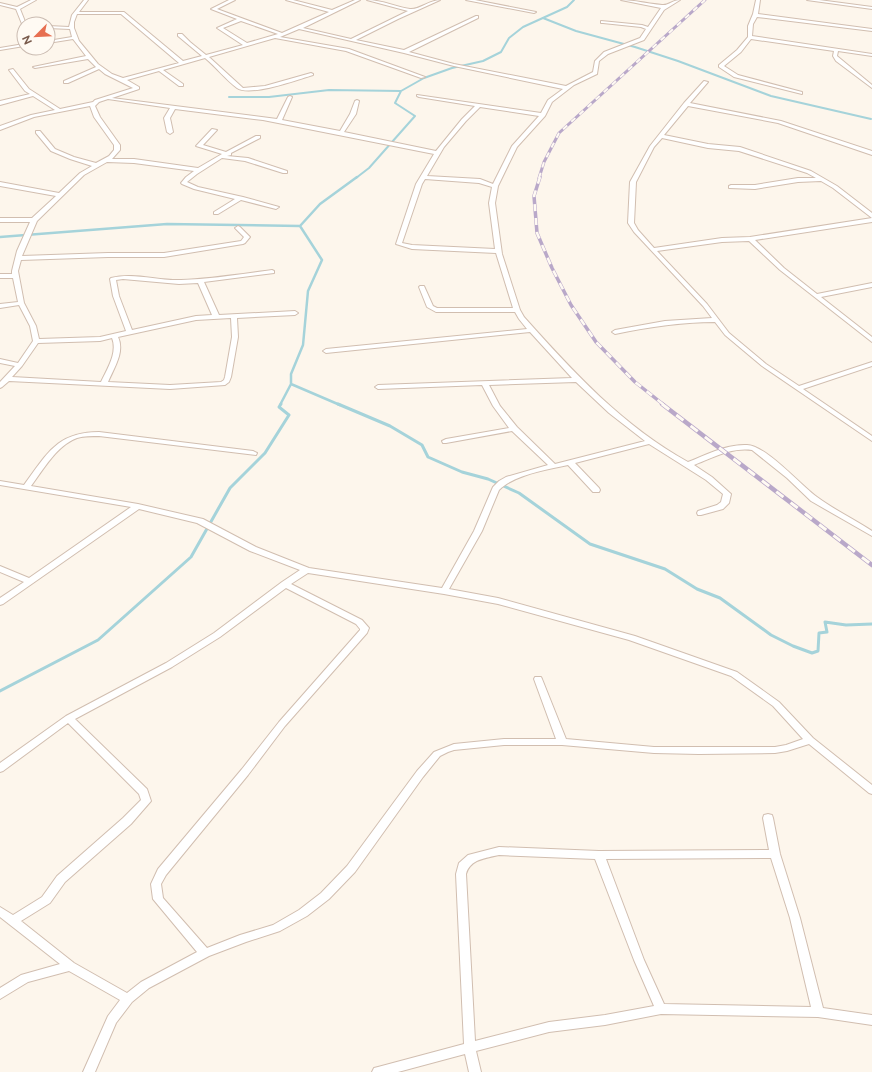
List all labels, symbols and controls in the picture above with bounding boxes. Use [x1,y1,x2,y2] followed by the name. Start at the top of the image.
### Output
[16,16,56,56] north arrow
[20,33,35,46] text: N

